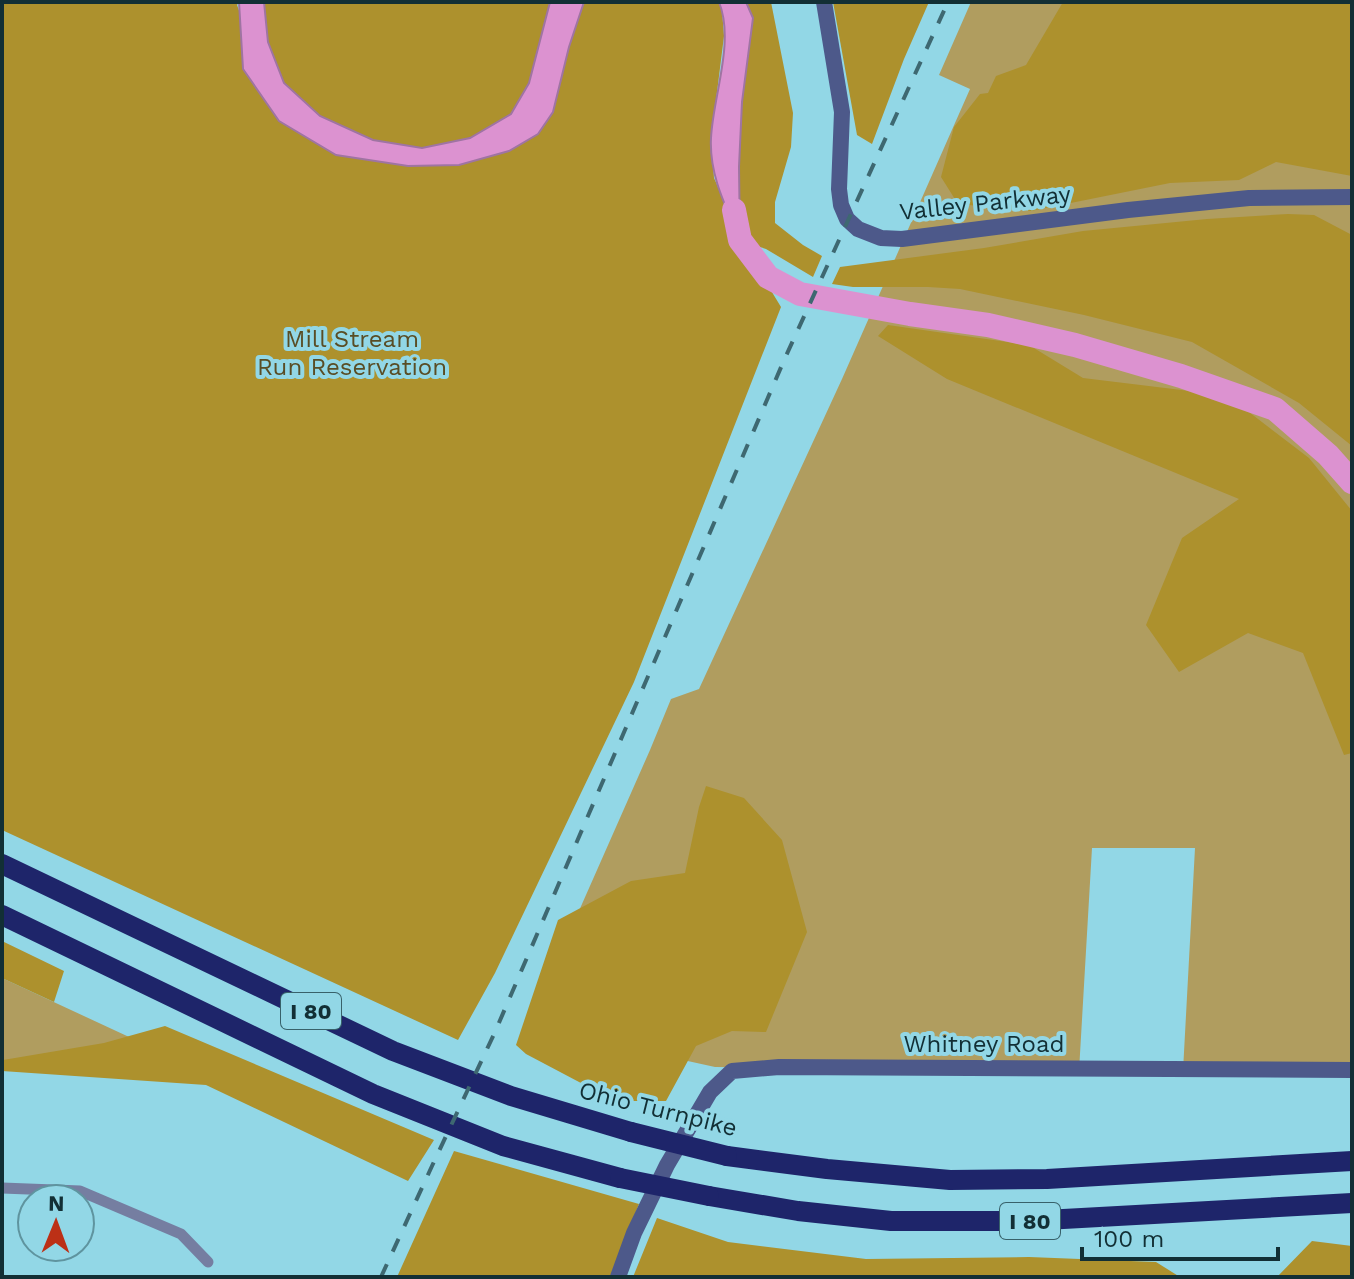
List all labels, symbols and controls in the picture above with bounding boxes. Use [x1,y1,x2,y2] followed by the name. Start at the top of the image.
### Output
[898,180,1073,226] street label: Valley Parkway
[257,325,447,381] park label: Mill Stream Run Reservation
[281,993,341,1029] road number: I 80
[903,1030,1065,1058] street label: Whitney Road
[576,1076,740,1142] street label: Ohio Turnpike
[16,1183,96,1263] north arrow
[48,1191,65,1216] text: N
[1000,1203,1060,1239] road number: I 80
[1082,1211,1278,1261] scale bar
[1094,1225,1164,1253] text: 100 m

